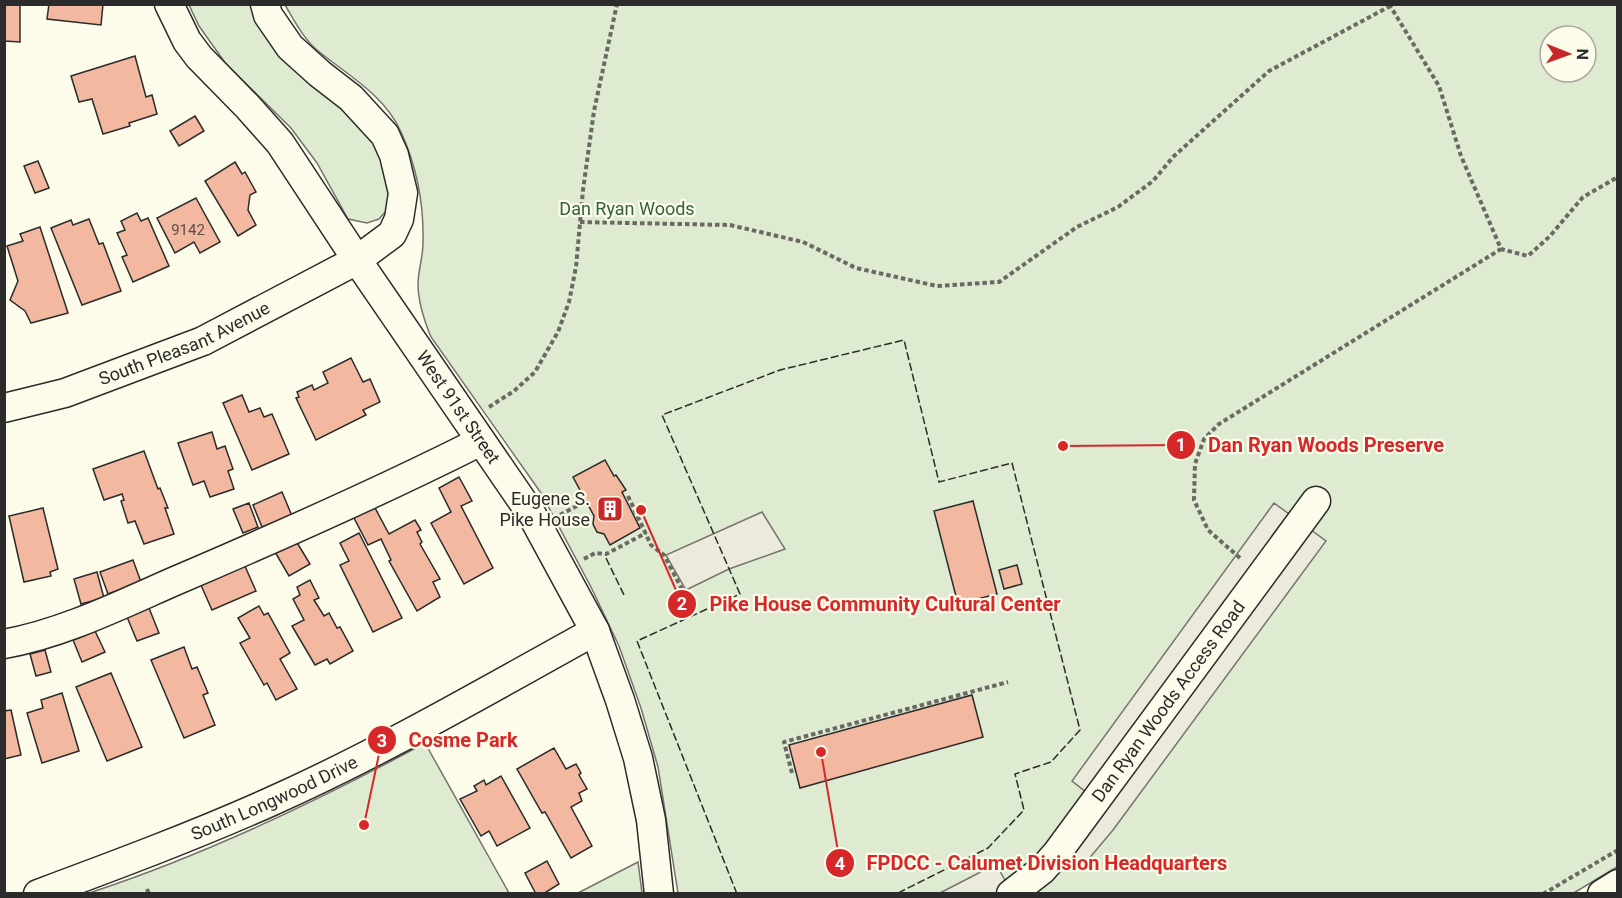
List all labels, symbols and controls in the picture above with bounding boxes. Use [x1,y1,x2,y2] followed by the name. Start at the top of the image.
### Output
[1538,24,1598,84] north arrow
[1573,48,1592,60] text: N
[559,198,695,219] park label: Dan Ryan Woods
[171,221,205,239] house number: 9142
[96,297,273,389] street label: South Pleasant Avenue
[412,347,505,468] street label: West 91st Street
[1166,426,1456,464] callout: Dan Ryan Woods Preserve
[1208,433,1444,457] text: Dan Ryan Woods Preserve
[1176,434,1186,455] text: 1
[499,488,590,530] place label: Eugene S. Pike House
[595,494,625,524] building icon: Eugene S. Pike House
[667,585,1072,623] callout: Pike House Community Cultural Center
[709,592,1061,616] text: Pike House Community Cultural Center
[677,593,687,614] text: 2
[1087,597,1249,806] street label: Dan Ryan Woods Access Road
[367,721,530,759] callout: Cosme Park
[408,728,518,752] text: Cosme Park
[377,730,387,751] text: 3
[188,751,361,844] street label: South Longwood Drive
[825,844,1240,882] callout: FPDCC - Calumet Division Headquarters
[867,851,1227,875] text: FPDCC - Calumet Division Headquarters
[835,853,845,874] text: 4

